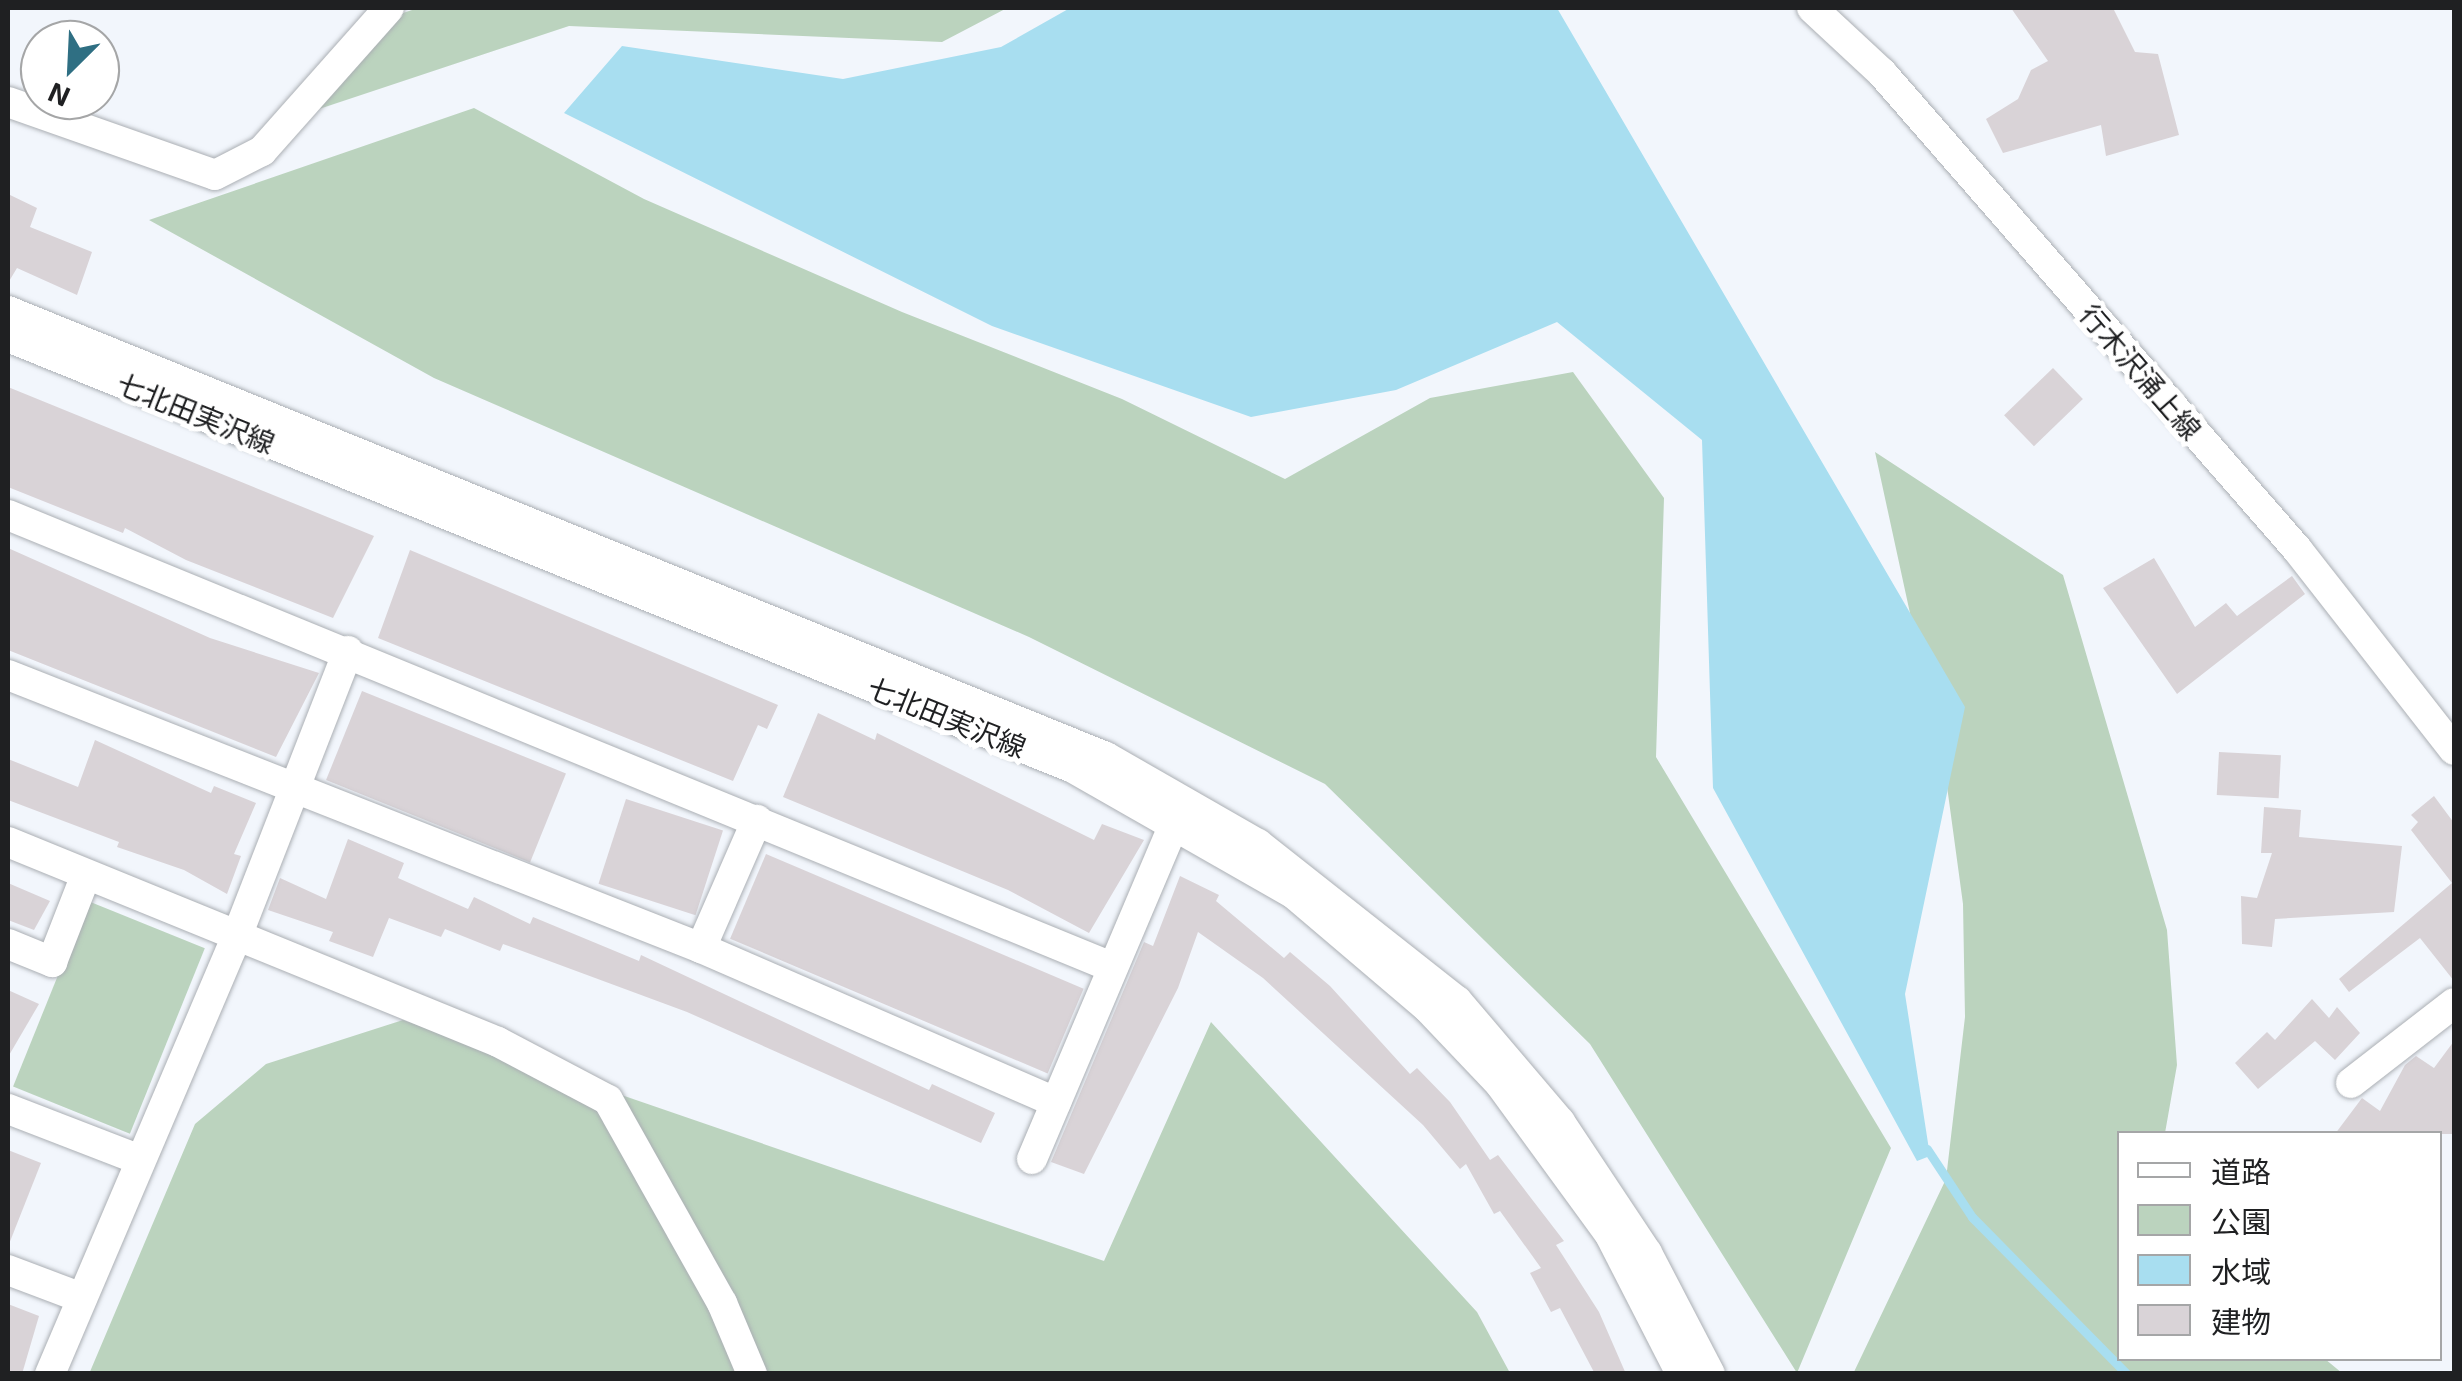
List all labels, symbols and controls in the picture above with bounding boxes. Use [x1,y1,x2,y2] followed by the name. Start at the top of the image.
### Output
[20,20,120,120] north arrow
[42,76,75,115] text: N
[2073,298,2209,446] street label: 行木沢涌上線
[112,366,280,460] street label: 七北田実沢線
[863,670,1031,764] street label: 七北田実沢線
[2117,1131,2442,1361] legend
[2211,1153,2271,1189] text: 道路
[2211,1203,2271,1239] text: 公園
[2211,1253,2271,1289] text: 水域
[2211,1303,2271,1339] text: 建物

